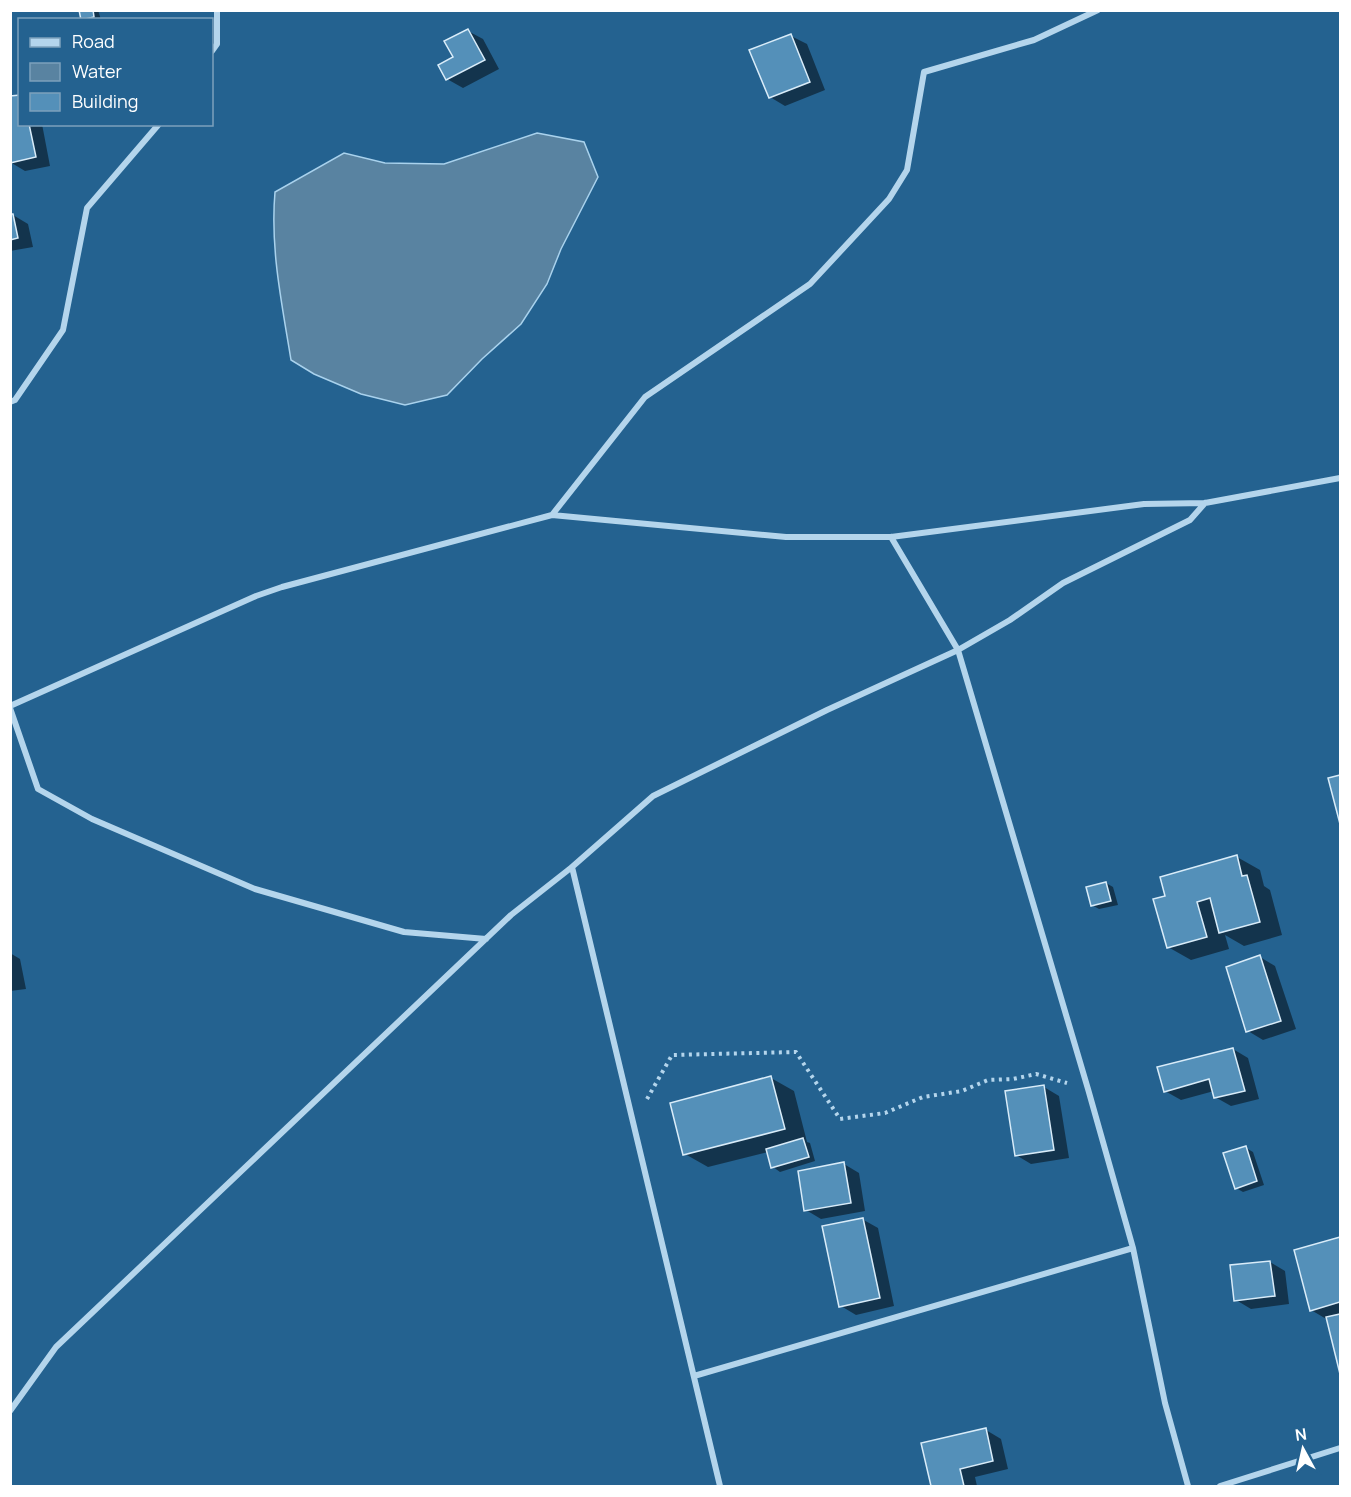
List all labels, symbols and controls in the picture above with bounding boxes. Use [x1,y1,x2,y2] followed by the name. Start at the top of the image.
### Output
[18,18,213,126] legend
[72,29,115,53] text: Road
[72,59,122,83] text: Water
[72,89,138,113] text: Building
[1273,1419,1333,1479] north arrow
[1294,1422,1308,1446] text: N

